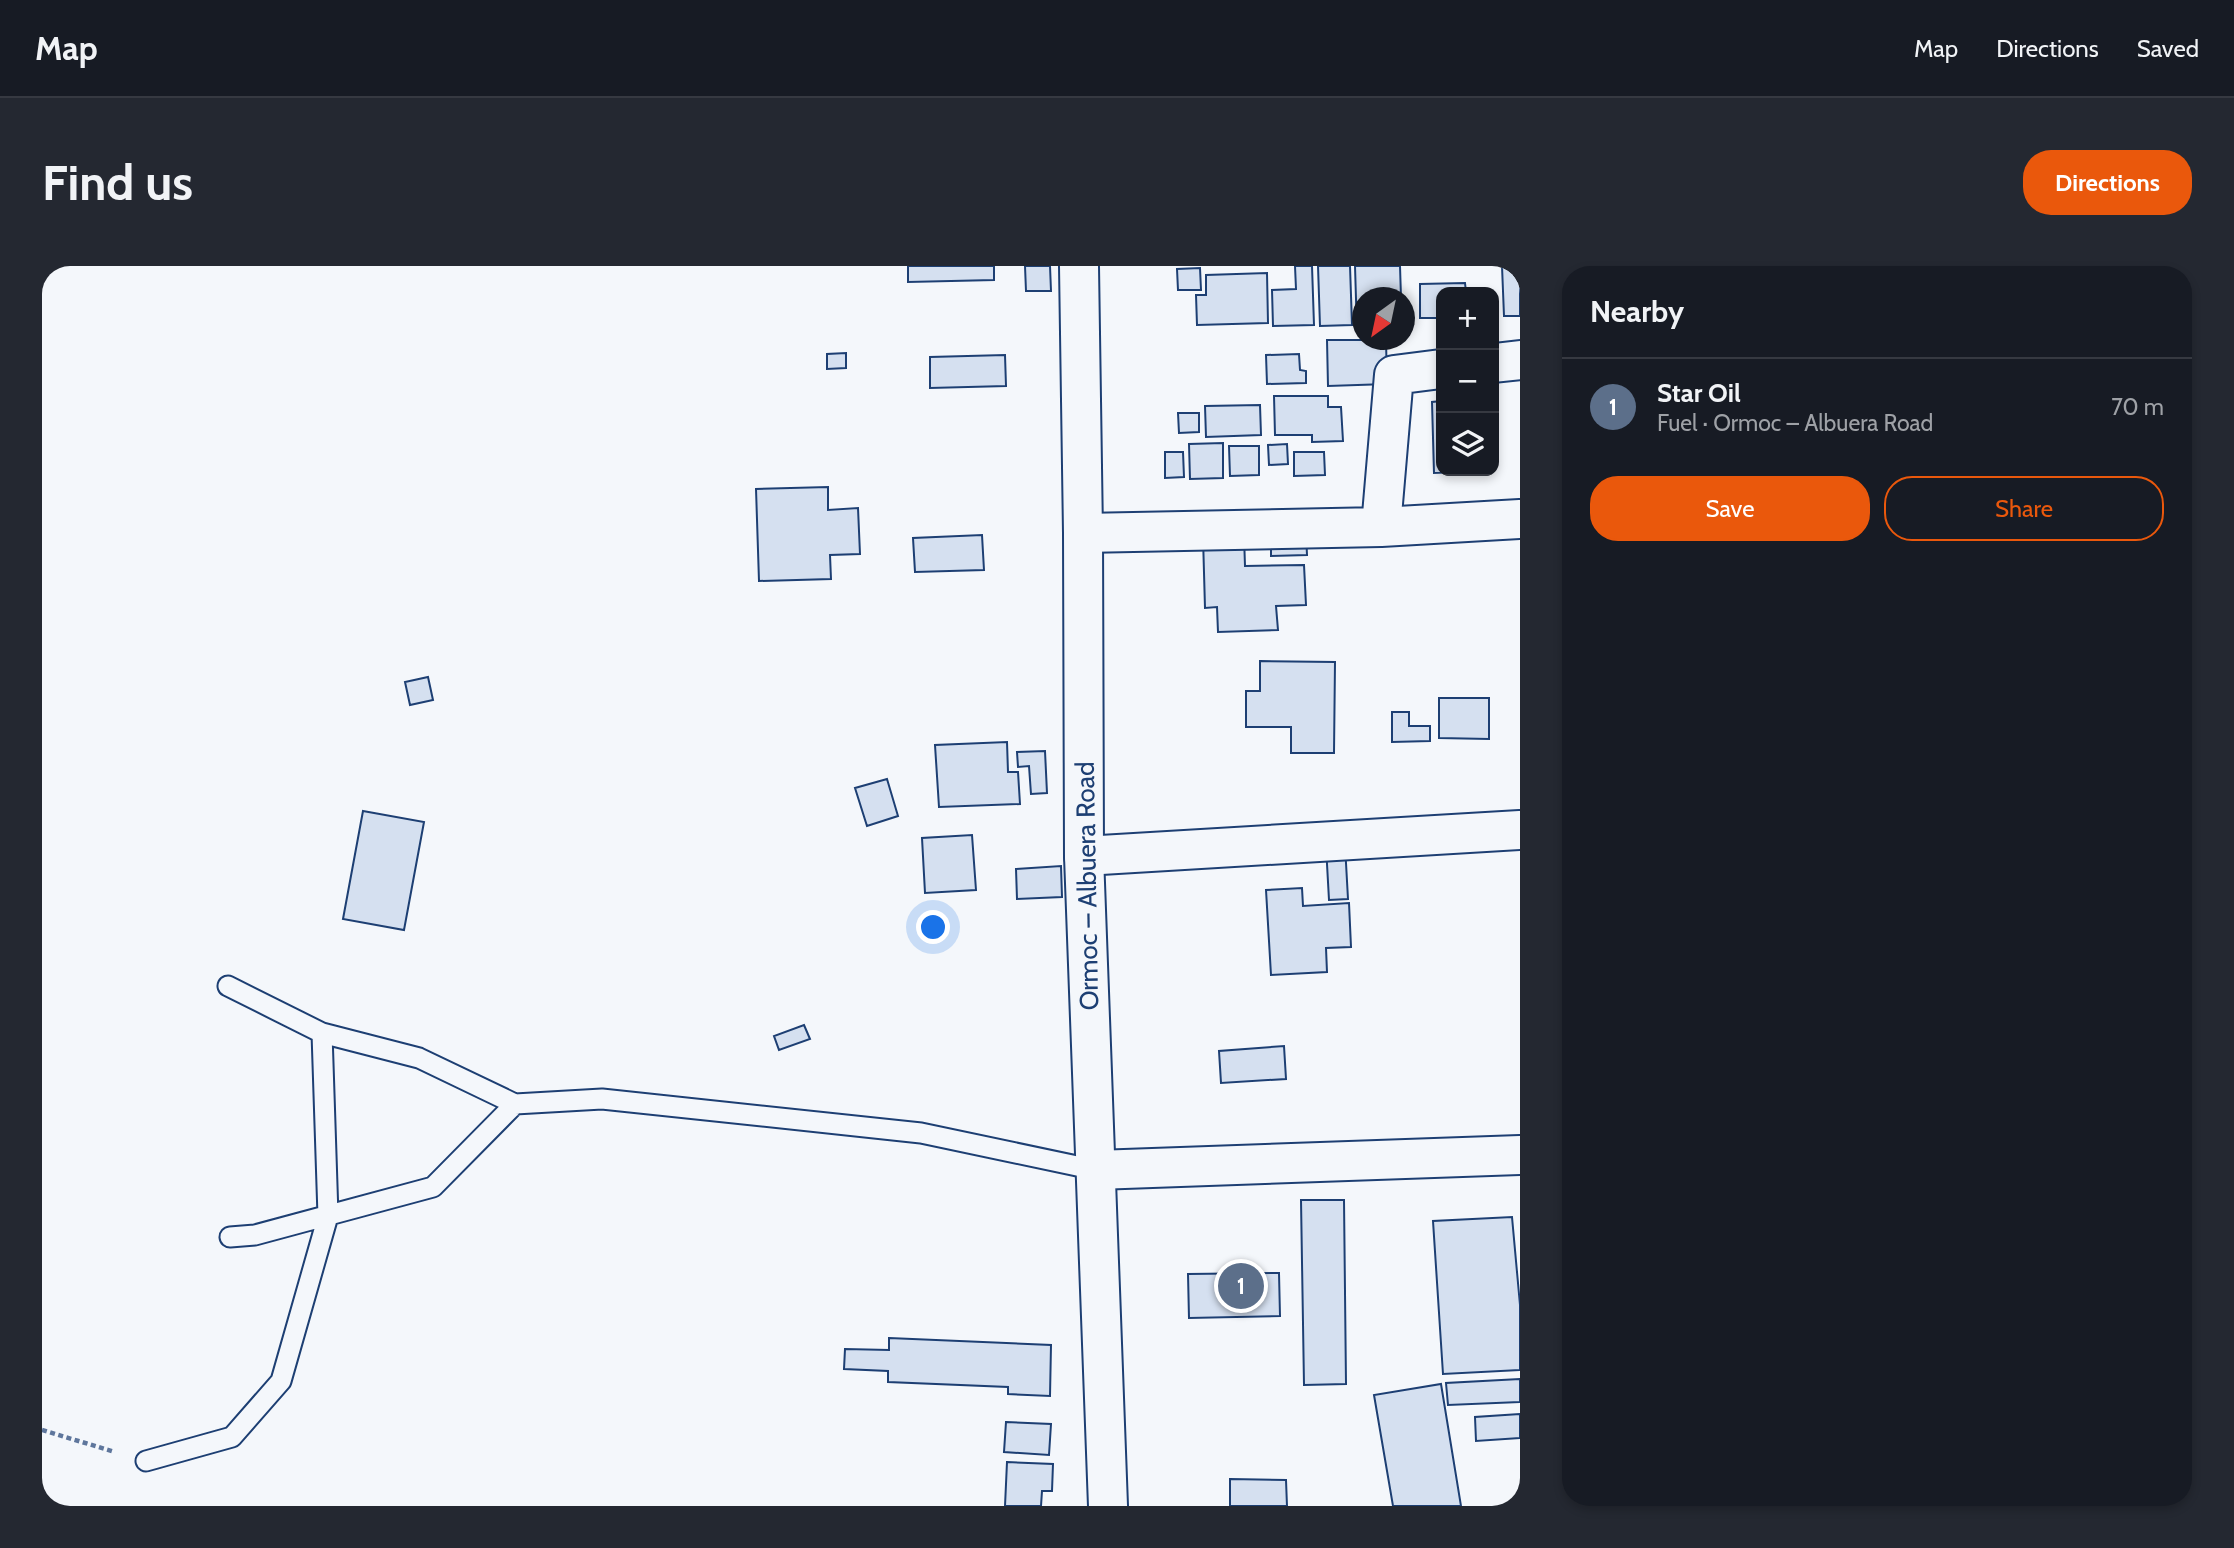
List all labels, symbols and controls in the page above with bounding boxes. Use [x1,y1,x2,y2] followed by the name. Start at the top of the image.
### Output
[35,28,98,68] text: Map
[1914,34,1958,63] text: Map
[1996,34,2099,63] text: Directions
[2137,34,2199,63] text: Saved
[2023,150,2192,215] button: Directions
[42,153,193,212] text: Find us
[1352,287,1415,350] north arrow
[1436,287,1499,476] map controls
[1436,287,1499,350] button: +
[1590,293,1684,330] text: Nearby
[1436,350,1499,413] button: −
[1657,377,1741,409] text: Star Oil
[1609,393,1617,421] text: 1
[2111,393,2164,421] text: 70 m
[1657,409,1933,437] text: Fuel · Ormoc – Albuera Road
[1436,413,1499,476] button: layers
[1590,476,1870,541] button: Save
[1884,476,2164,541] button: Share
[1069,761,1105,1011] street label: Ormoc – Albuera Road
[916,910,950,944] your location
[1218,1260,1264,1312] pin: 1

